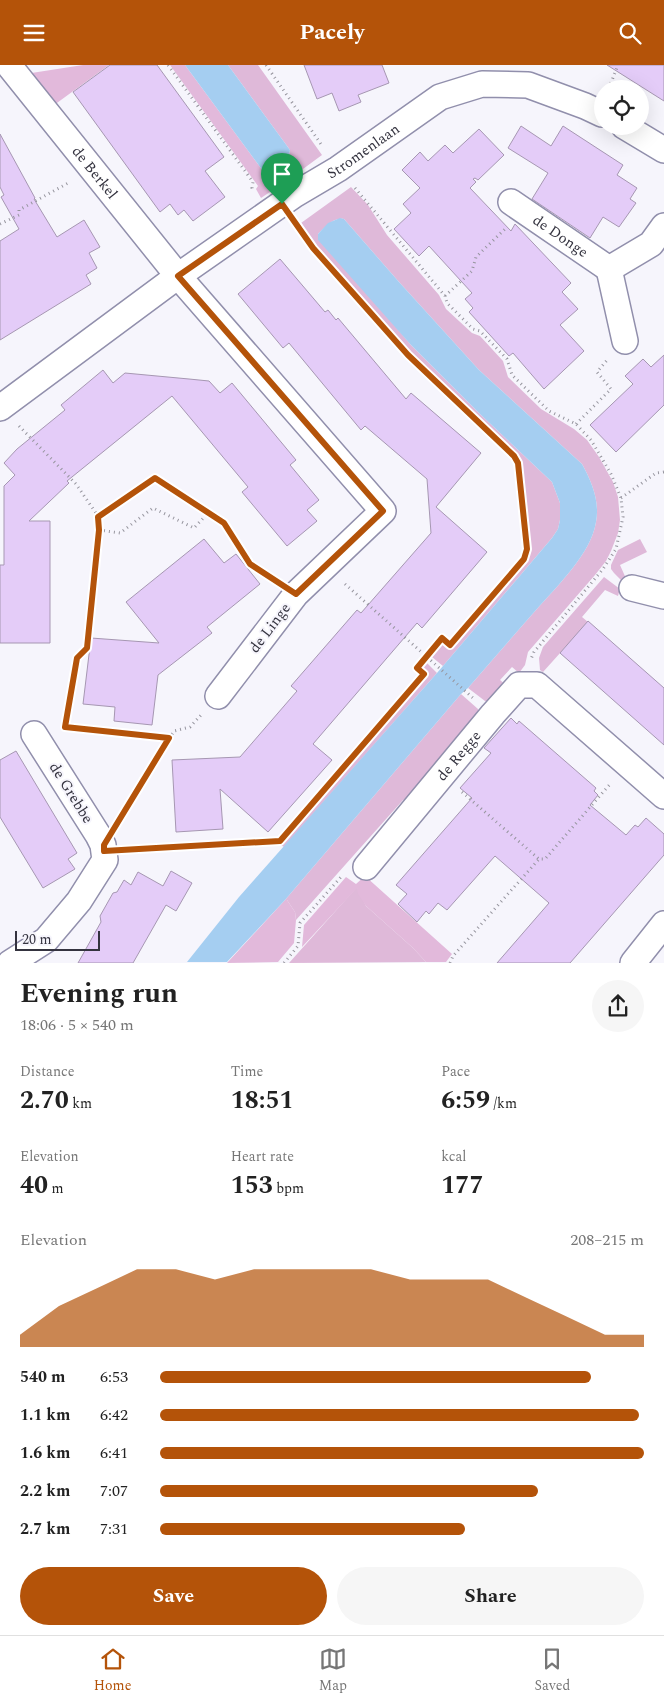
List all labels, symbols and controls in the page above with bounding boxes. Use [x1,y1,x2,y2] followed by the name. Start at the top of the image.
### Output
[299,16,365,49] text: Pacely
[20,19,48,47] icon: menu
[616,19,644,47] icon: search
[594,80,649,135] map controls
[594,80,649,135] button: locate
[322,117,405,185] street label: Stromenlaan
[66,141,123,204] street label: de Berkel
[261,153,303,204] pin
[268,160,296,188] icon: arrive
[528,209,593,263] street label: de Donge
[244,598,296,658] street label: de Linge
[431,725,487,786] street label: de Regge
[43,758,99,828] street label: de Grebbe
[15,927,100,951] scale bar
[22,929,52,950] text: 20 m
[20,972,178,1015] text: Evening run
[592,980,644,1032] button: share
[20,1013,134,1037] text: 18:06 · 5 × 540 m
[20,1061,75,1082] text: Distance
[231,1061,263,1082] text: Time
[441,1061,470,1082] text: Pace
[20,1082,69,1120] text: 2.70
[231,1082,293,1120] text: 18:51
[441,1082,490,1120] text: 6:59
[69,1093,92,1114] text: km
[490,1093,517,1114] text: /km
[20,1146,79,1167] text: Elevation
[231,1146,294,1167] text: Heart rate
[441,1146,466,1167] text: kcal
[20,1167,48,1205] text: 40
[231,1167,273,1205] text: 153
[441,1167,483,1205] text: 177
[48,1178,64,1199] text: m
[273,1178,304,1199] text: bpm
[20,1228,87,1252] text: Elevation
[570,1228,644,1252] text: 208–215 m
[20,1365,65,1389] text: 540 m
[100,1365,128,1389] text: 6:53
[20,1403,70,1427] text: 1.1 km
[100,1403,128,1427] text: 6:42
[20,1441,70,1465] text: 1.6 km
[100,1441,128,1465] text: 6:41
[20,1479,70,1503] text: 2.2 km
[100,1479,128,1503] text: 7:07
[20,1517,70,1541] text: 2.7 km
[100,1517,128,1541] text: 7:31
[20,1567,327,1625] button: Save
[337,1567,644,1625] button: Share
[94,1645,131,1696] tab: Home
[319,1645,347,1696] tab: Map
[534,1645,570,1696] tab: Saved

